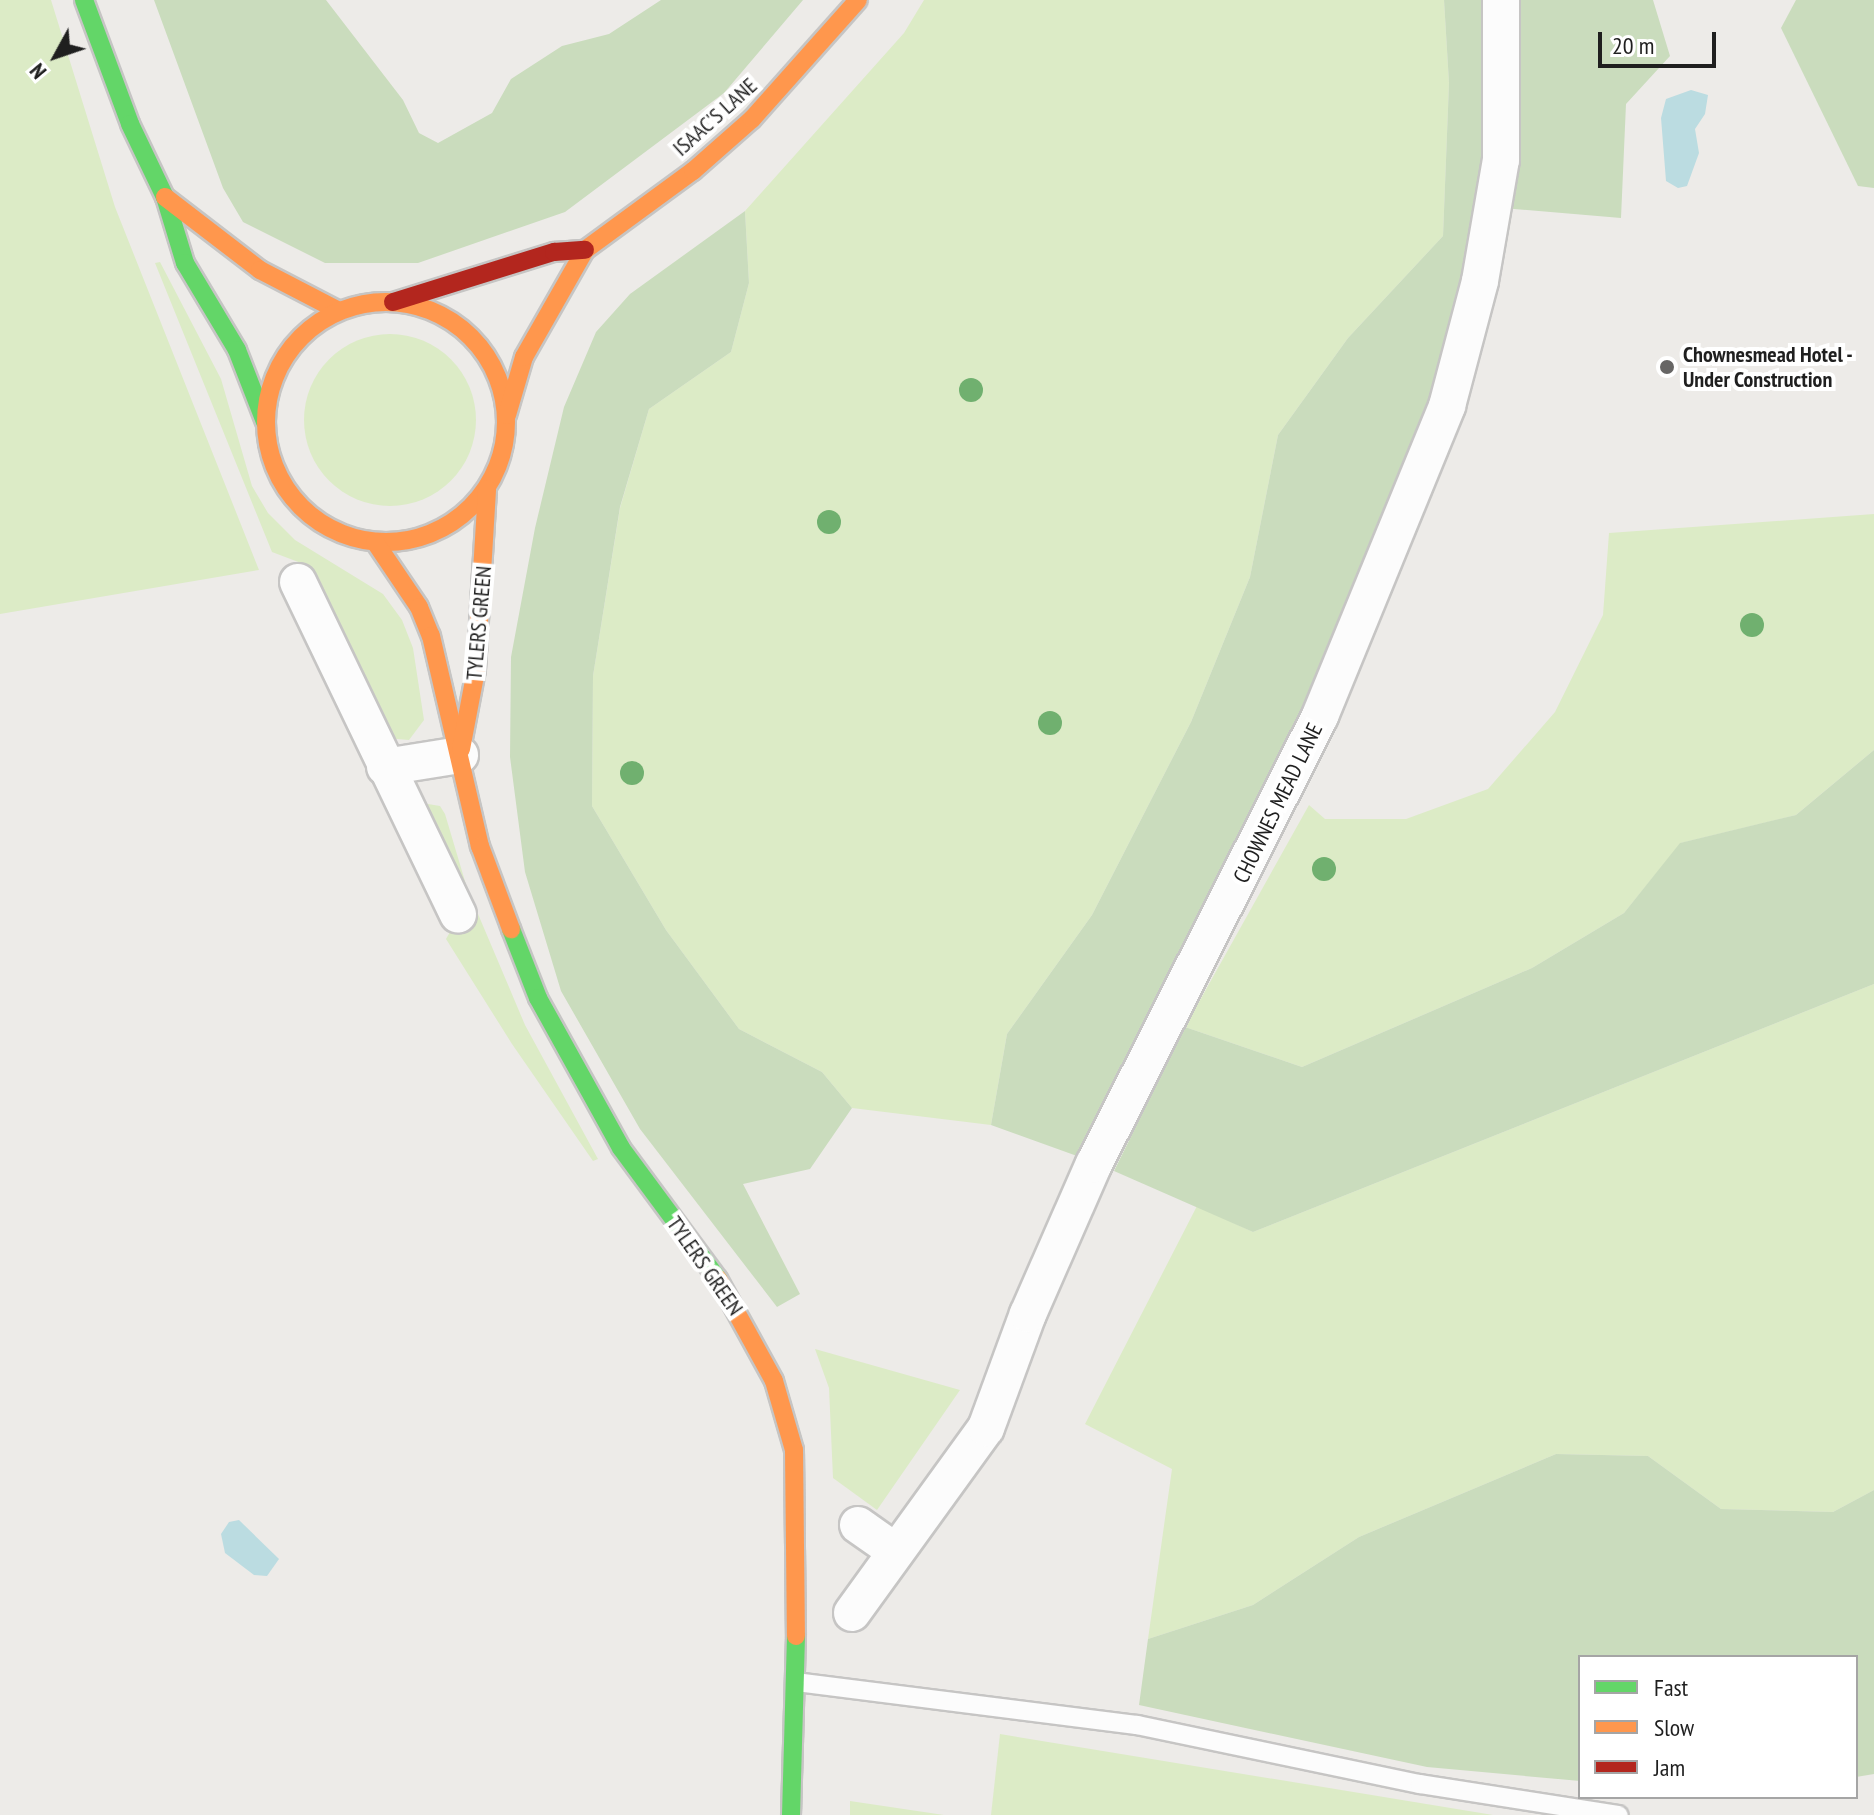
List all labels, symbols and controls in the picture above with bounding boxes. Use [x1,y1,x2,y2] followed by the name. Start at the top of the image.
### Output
[16,16,96,96] north arrow
[1602,16,1720,66] scale bar
[1612,30,1654,61] text: 20 m
[23,58,52,85] text: N
[668,72,762,162] street label: ISAAC'S LANE
[1683,341,1854,392] place label: Chownesmead Hotel - Under Construction
[1658,358,1676,376] marker: Chownesmead Hotel - Under Construction
[461,565,497,681] street label: TYLERS GREEN
[1228,719,1328,887] street label: CHOWNES MEAD LANE
[661,1211,749,1321] street label: TYLERS GREEN
[1578,1655,1858,1799] legend
[1654,1672,1688,1703] text: Fast
[1654,1712,1694,1743] text: Slow
[1654,1752,1685,1783] text: Jam

